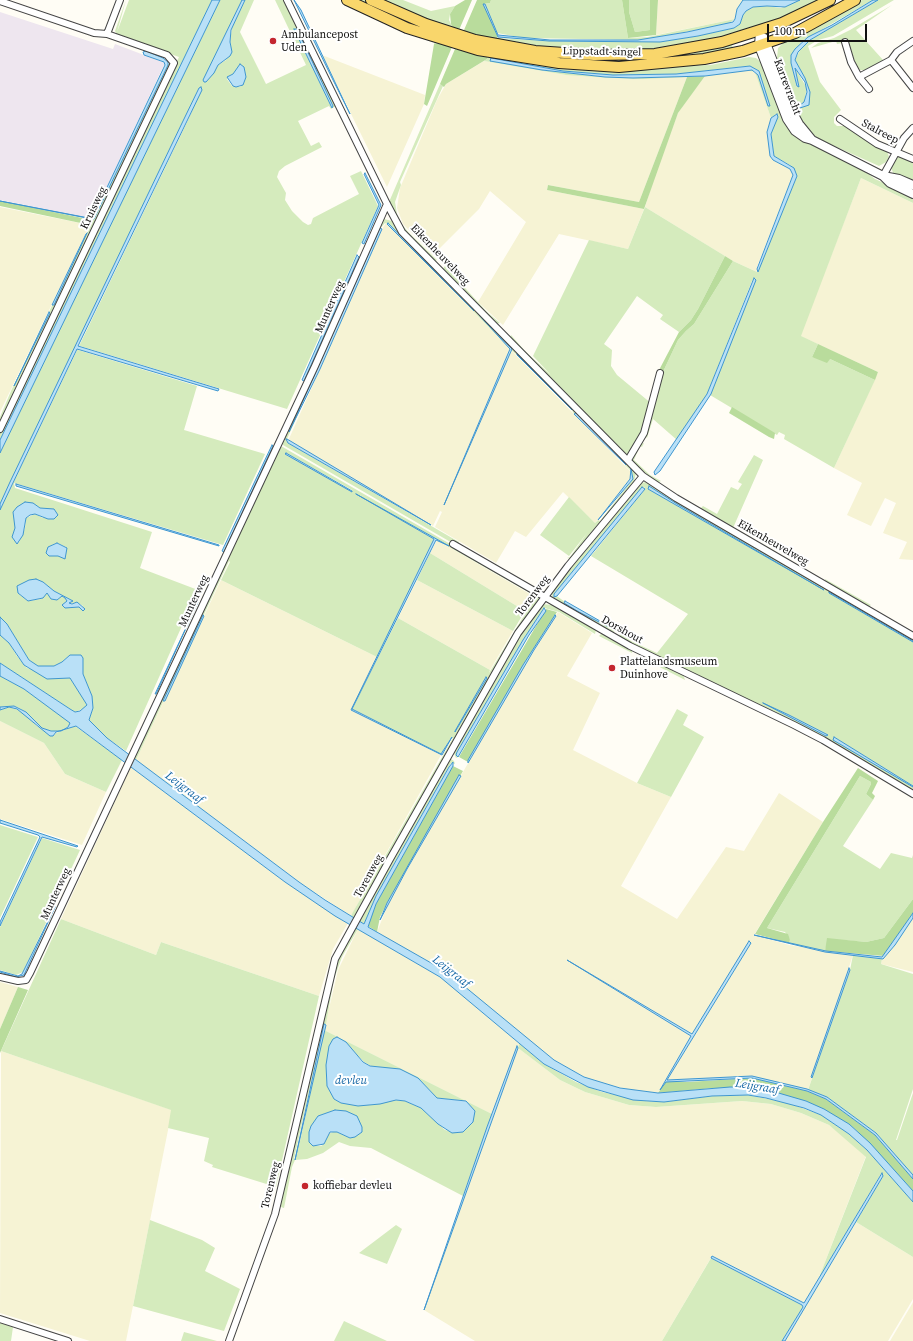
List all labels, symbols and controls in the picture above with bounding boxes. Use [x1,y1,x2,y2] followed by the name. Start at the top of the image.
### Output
[769,16,869,42] scale bar
[774,23,806,39] text: 100 m
[281,28,358,54] place label: Ambulancepost Uden
[268,36,278,46] marker: Ambulancepost Uden
[563,45,641,59] street label: Lippstadt-singel
[770,57,804,117] street label: Karrevracht
[859,117,901,147] street label: Stalreep
[78,184,110,232] street label: Kruisweg
[408,222,472,288] street label: Eikenheuvelweg
[313,279,347,335] street label: Munterweg
[735,517,811,569] street label: Eikenheuvelweg
[176,573,212,629] street label: Munterweg
[513,573,553,619] street label: Torenweg
[599,613,645,647] street label: Dorshout
[620,655,717,681] place label: Plattelandsmuseum Duinhove
[607,663,617,673] marker: Plattelandsmuseum Duinhove
[162,769,206,807] water label: Leijgraaf
[352,852,386,900] street label: Torenweg
[38,866,74,922] street label: Munterweg
[429,953,473,991] water label: Leijgraaf
[335,1074,367,1088] water label: devleu
[734,1076,780,1098] water label: Leijgraaf
[259,1160,283,1210] street label: Torenweg
[313,1179,392,1193] place label: koffiebar devleu
[300,1181,310,1191] marker: koffiebar devleu

